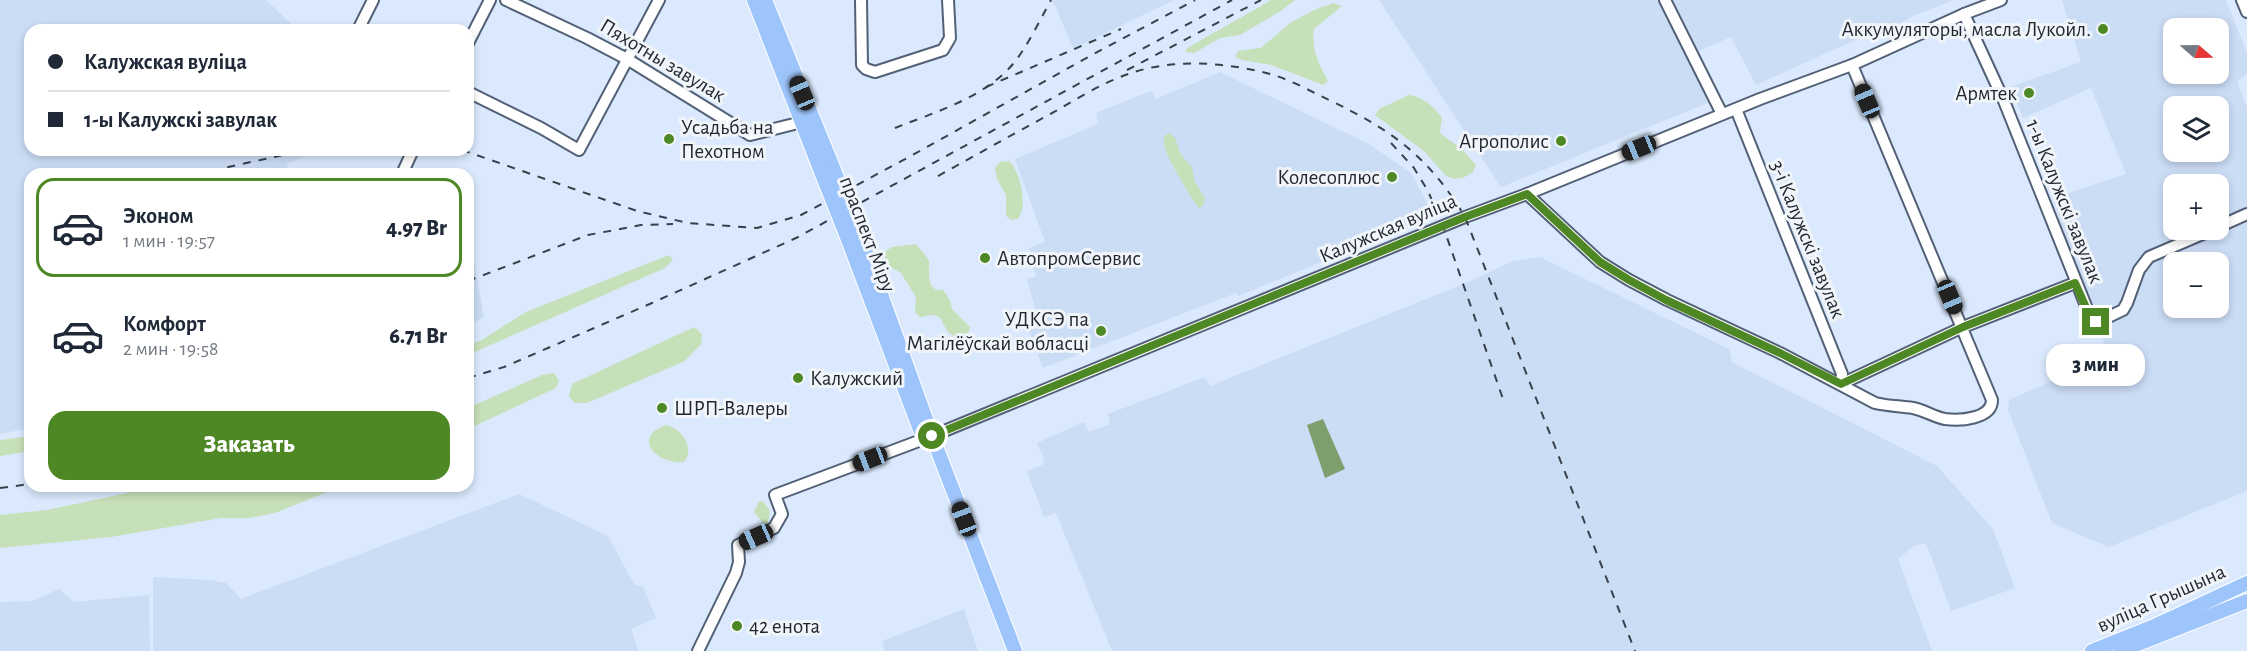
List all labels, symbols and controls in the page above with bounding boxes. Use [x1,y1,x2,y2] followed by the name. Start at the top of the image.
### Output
[596,15,729,106] street label: Пяхотны завулак
[2163,18,2229,84] north arrow
[2163,18,2229,318] map controls
[1841,19,2091,40] place label: Аккумуляторы, масла Лукойл.
[2096,22,2110,36] marker: Аккумуляторы, масла Лукойл.
[84,51,247,73] text: Калужская вуліца
[787,73,817,113] car
[1852,81,1882,121] car
[1955,83,2017,104] place label: Армтек
[2022,86,2036,100] marker: Армтек
[2163,96,2229,162] button: layers
[84,109,277,131] text: 1-ы Калужскі завулак
[2022,116,2107,286] street label: 1-ы Калужскі завулак
[681,117,774,162] place label: Усадьба на Пехотном
[1459,131,1549,152] place label: Агрополис
[662,132,676,146] marker: Усадьба на Пехотном
[1619,133,1659,163] car
[1554,134,1568,148] marker: Агрополис
[1766,157,1849,321] street label: 3-і Калужскі завулак
[1277,167,1380,188] place label: Колесоплюс
[1385,170,1399,184] marker: Колесоплюс
[836,173,899,295] street label: праспект Міру
[2163,174,2229,240] button: +
[1316,190,1460,267] street label: Калужская вуліца
[51,201,105,255] icon: car
[123,205,194,227] text: Эконом
[386,217,447,239] text: 4.97 Br
[123,231,215,251] text: 1 мин · 19:57
[997,248,1141,269] place label: АвтопромСервис
[978,251,992,265] marker: АвтопромСервис
[2163,252,2229,318] button: −
[1935,277,1965,317] car
[2082,308,2109,335] route end
[51,309,105,363] icon: car
[907,309,1089,354] place label: УДКСЭ па Магілёўскай вобласці
[123,313,206,335] text: Комфорт
[1094,324,1108,338] marker: УДКСЭ па Магілёўскай вобласці
[389,325,447,347] text: 6.71 Br
[123,339,219,359] text: 2 мин · 19:58
[2046,343,2146,385] callout: 3 мин
[2072,355,2119,375] text: 3 мин
[810,368,903,389] place label: Калужский
[791,371,805,385] marker: Калужский
[674,398,788,419] place label: ШРП-Валеры
[655,401,669,415] marker: ШРП-Валеры
[48,411,450,480] button: Заказать
[918,422,945,449] route start
[850,444,890,474] car
[949,499,979,539] car
[736,521,776,553] car
[2094,561,2229,636] street label: вуліца Грышына
[749,616,821,637] place label: 42 енота
[730,619,744,633] marker: 42 енота

